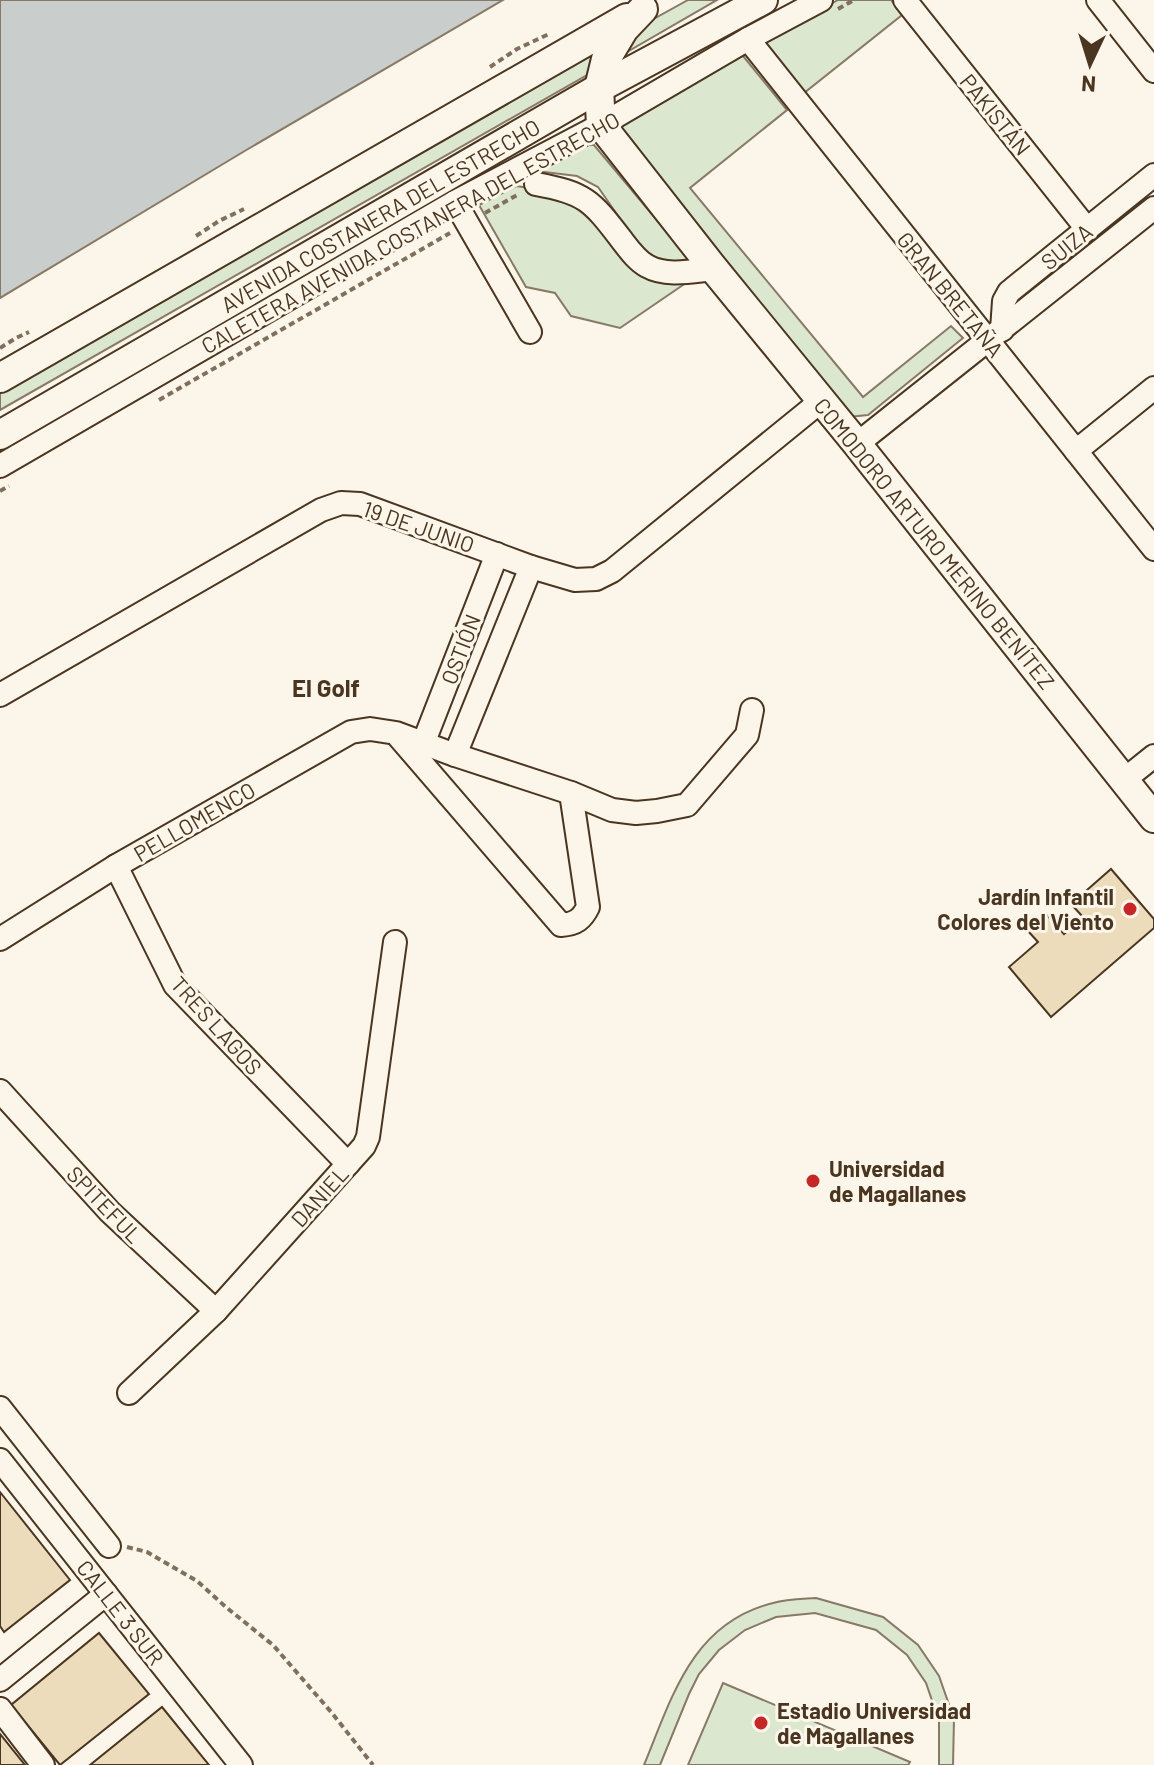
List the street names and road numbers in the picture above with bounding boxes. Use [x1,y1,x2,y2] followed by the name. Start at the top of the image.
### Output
[955,68,1037,160] street label: PAKISTÁN
[196,106,624,358] street label: CALETERA AVENIDA COSTANERA DEL ESTRECHO
[216,113,544,317] street label: AVENIDA COSTANERA DEL ESTRECHO
[1035,218,1097,274] street label: SUIZA
[892,226,1010,362] street label: GRAN BRETAÑA
[809,392,1061,694] street label: COMODORO ARTURO MERINO BENÍTEZ
[360,495,478,557] street label: 19 DE JUNIO
[435,610,485,688] street label: OSTIÓN
[129,776,259,866] street label: PELLOMENCO
[166,971,268,1079] street label: TRES LAGOS
[62,1160,148,1248] street label: SPITEFUL
[285,1160,353,1232] street label: DANIEL
[72,1554,170,1670] street label: CALLE 3 SUR

